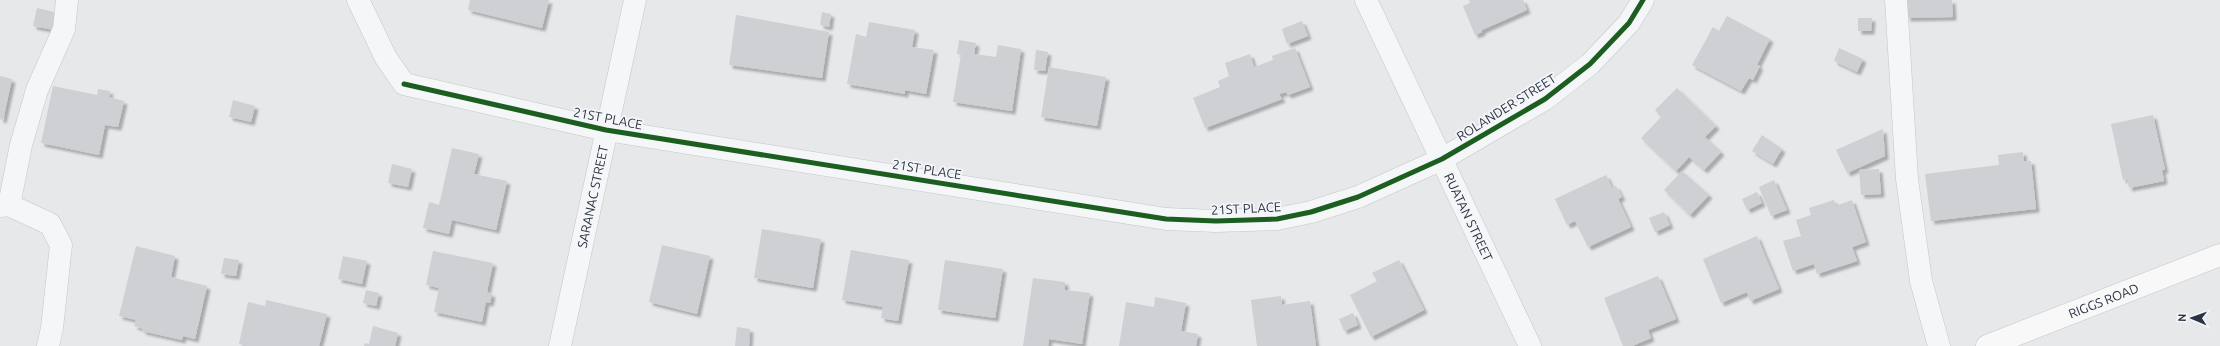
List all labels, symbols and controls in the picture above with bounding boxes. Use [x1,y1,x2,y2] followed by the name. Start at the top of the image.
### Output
[1454,71,1558,143] street label: ROLANDER STREET
[572,104,644,132] street label: 21ST PLACE
[574,144,610,249] street label: SARANAC STREET
[891,157,963,181] street label: 21ST PLACE
[1442,171,1496,263] street label: RUATAN STREET
[1211,199,1281,217] street label: 21ST PLACE
[2066,281,2141,321] street label: RIGGS ROAD
[2172,298,2212,338] north arrow
[2176,313,2188,322] text: N

